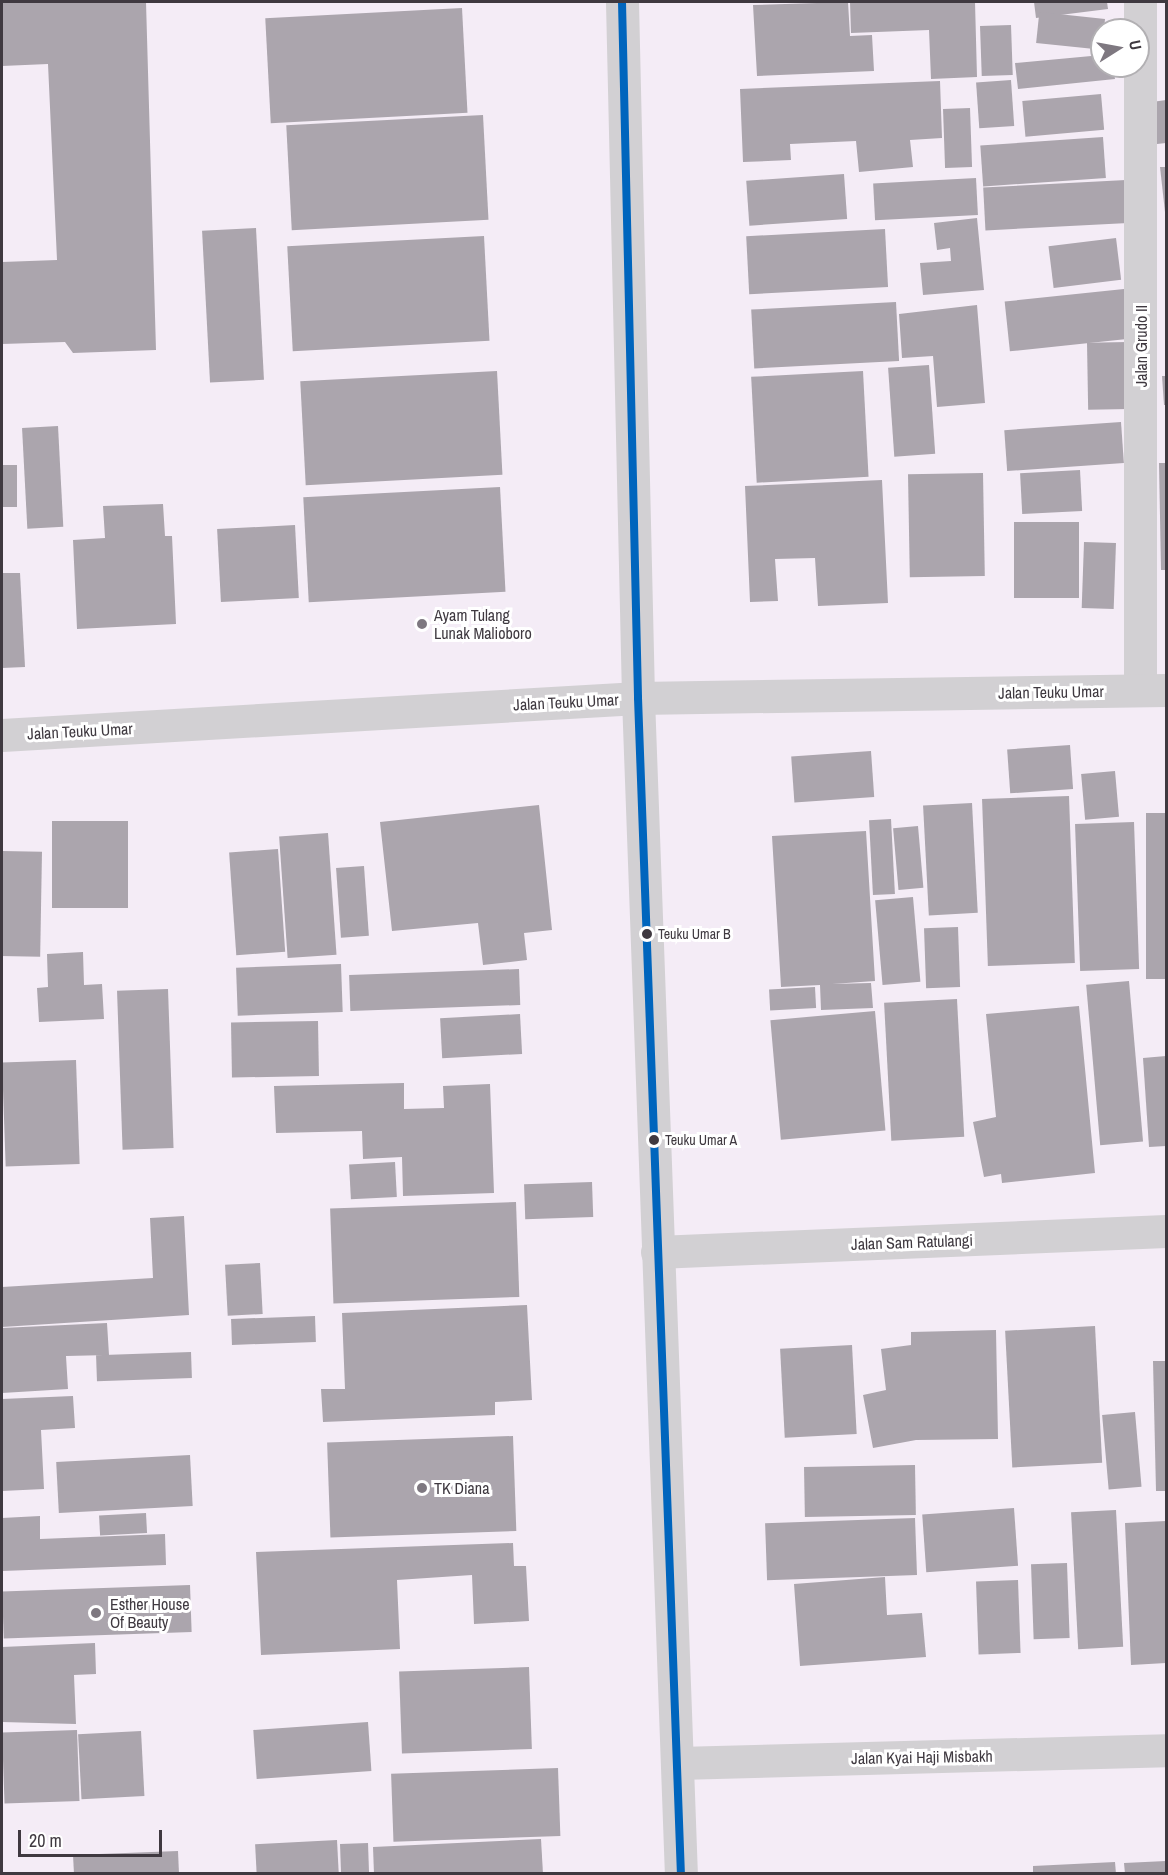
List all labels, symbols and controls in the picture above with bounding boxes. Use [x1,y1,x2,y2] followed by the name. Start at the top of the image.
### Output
[1090,18,1150,78] north arrow
[1124,38,1147,52] text: U
[1131,305,1151,387] street label: Jalan Grudo II
[434,605,532,643] place label: Ayam Tulang Lunak Malioboro
[415,617,429,631] marker: Ayam Tulang Lunak Malioboro
[998,681,1104,703] street label: Jalan Teuku Umar
[513,690,619,714] street label: Jalan Teuku Umar
[27,719,133,743] street label: Jalan Teuku Umar
[658,926,731,942] place label: Teuku Umar B
[641,928,653,940] marker: Teuku Umar B
[665,1132,738,1148] place label: Teuku Umar A
[648,1134,660,1146] marker: Teuku Umar A
[851,1230,973,1254] street label: Jalan Sam Ratulangi
[434,1478,489,1498] place label: TK Diana
[415,1481,429,1495] marker: TK Diana
[110,1594,189,1632] place label: Esther House Of Beauty
[87,1604,105,1622] marker: Esther House Of Beauty
[851,1746,993,1768] street label: Jalan Kyai Haji Misbakh
[21,1818,165,1856] scale bar
[29,1828,62,1853] text: 20 m

